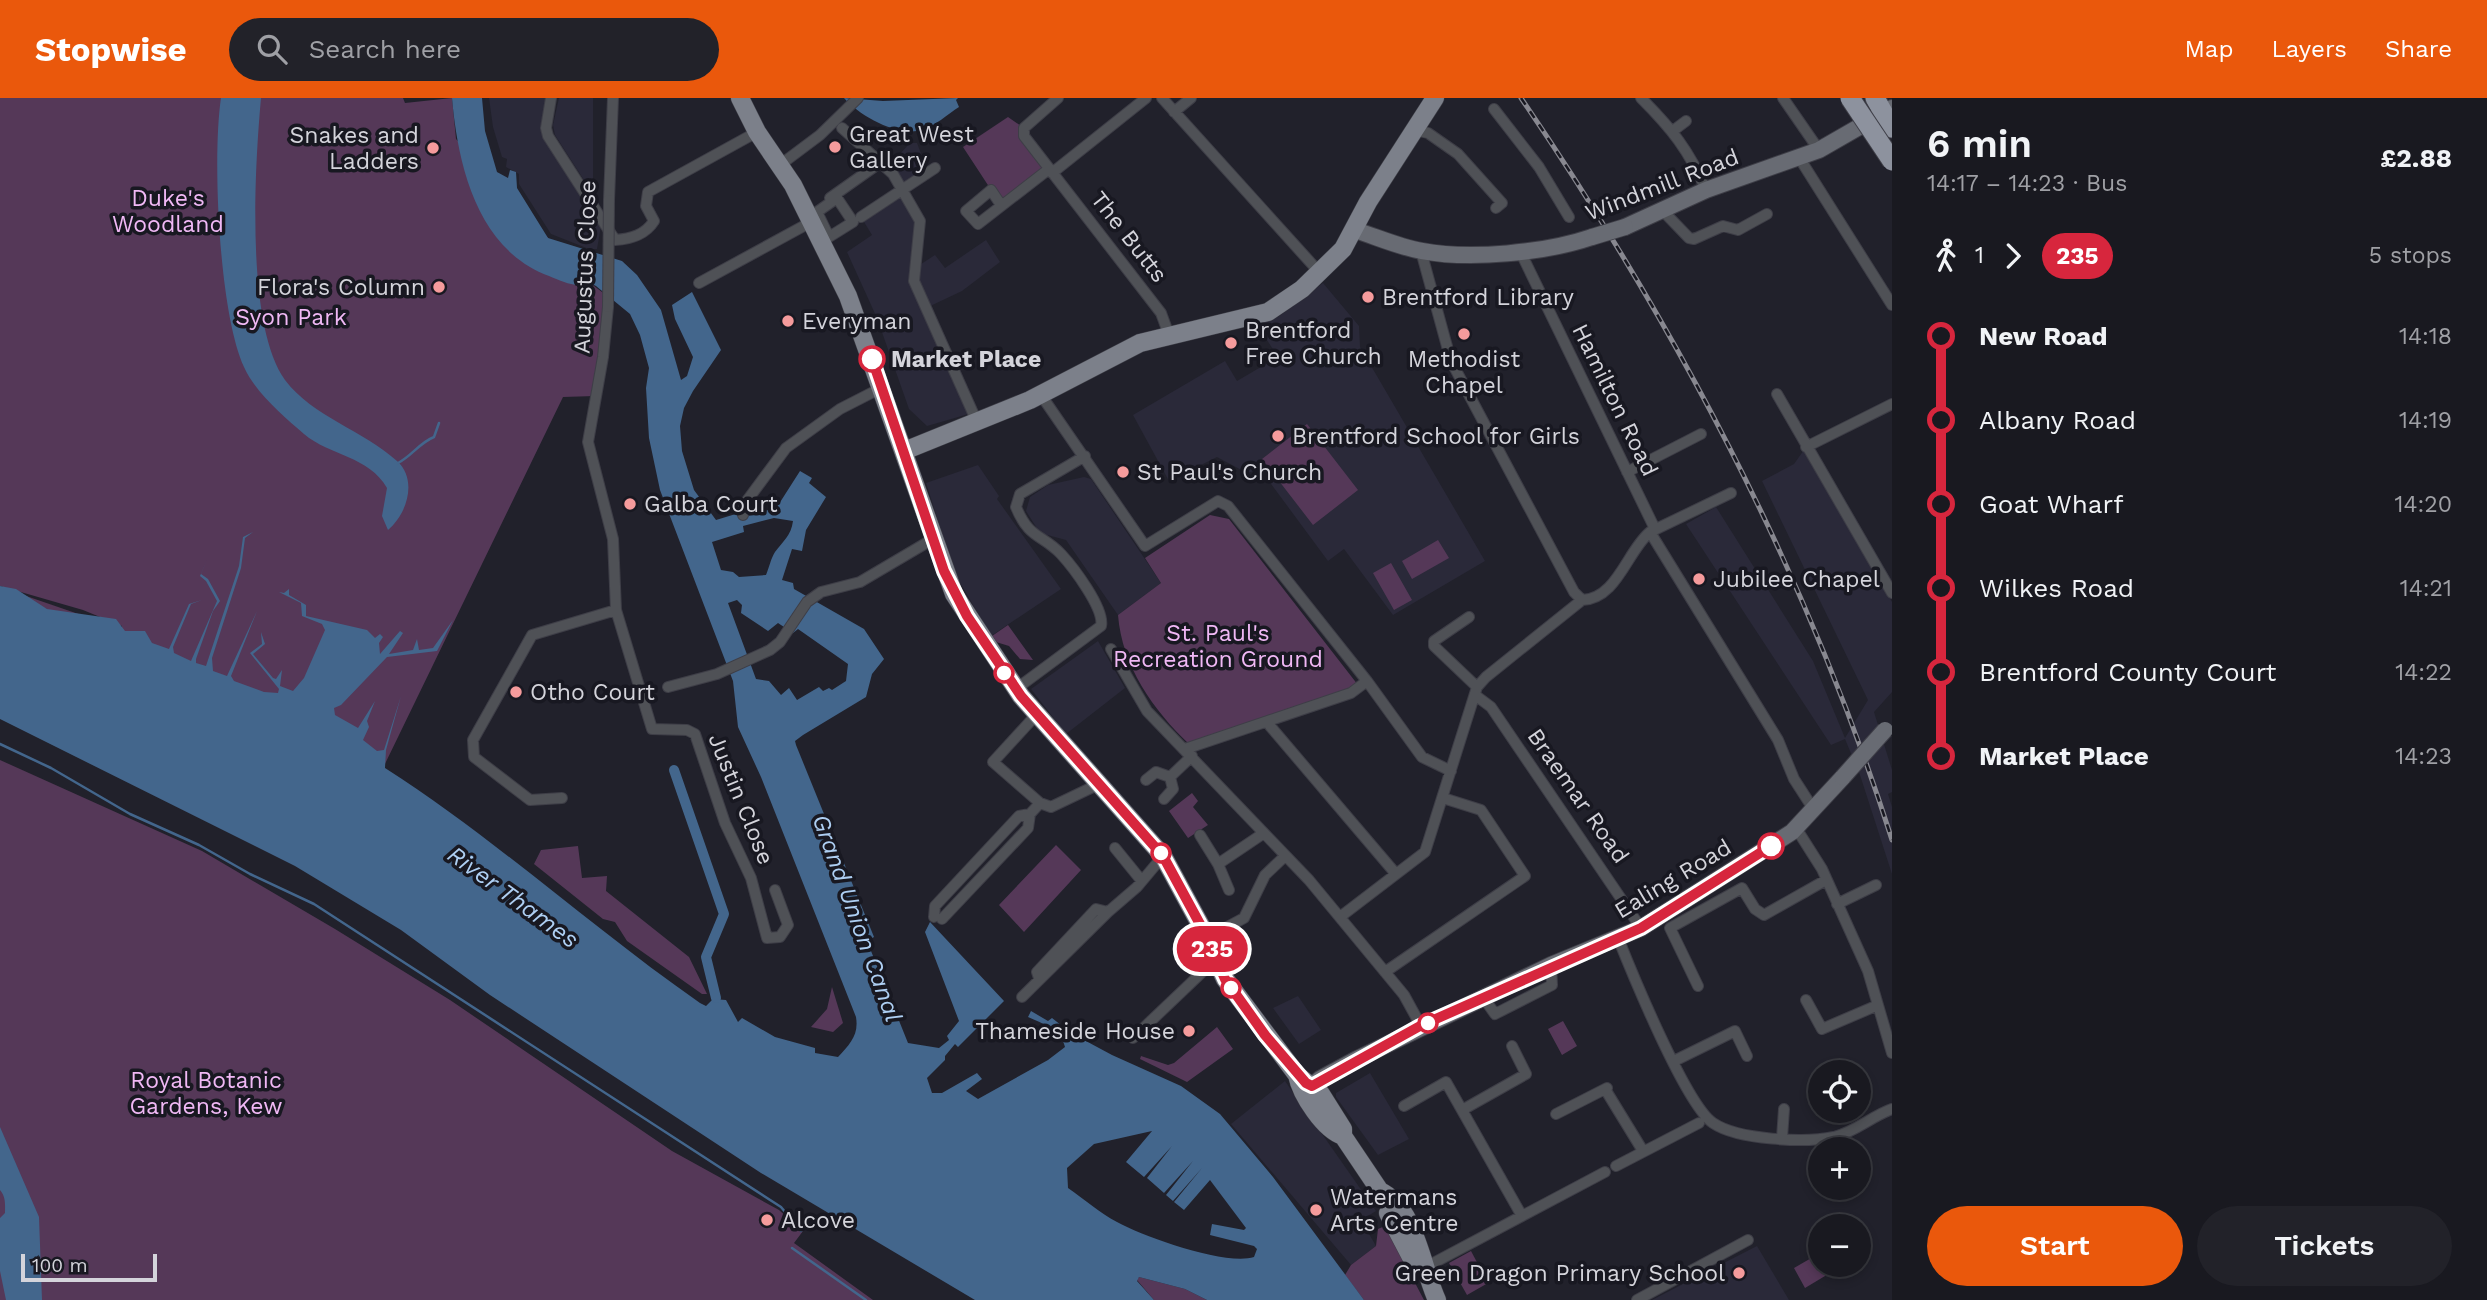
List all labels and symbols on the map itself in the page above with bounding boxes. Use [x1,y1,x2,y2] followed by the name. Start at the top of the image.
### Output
[849,121,974,174] place label: Great West Gallery
[290,122,419,175] place label: Snakes and Ladders
[827,139,843,155] marker: Great West Gallery
[425,140,441,156] marker: Snakes and Ladders
[1581,143,1743,227] street label: Windmill Road
[568,180,602,354] street label: Augustus Close
[112,185,224,238] park label: Duke's Woodland
[1085,186,1173,288] street label: The Butts
[257,274,425,301] place label: Flora's Column
[431,279,447,295] marker: Flora's Column
[1382,284,1574,311] place label: Brentford Library
[1360,289,1376,305] marker: Brentford Library
[235,304,347,331] park label: Syon Park
[802,308,912,335] place label: Everyman
[780,313,796,329] marker: Everyman
[1245,317,1382,370] place label: Brentford Free Church
[1566,319,1664,481] street label: Hamilton Road
[1456,326,1472,342] marker: Methodist Chapel
[1223,335,1239,351] marker: Brentford Free Church
[859,346,885,372] marker: Market Place
[891,346,1041,373] place label: Market Place
[1408,346,1521,399] place label: Methodist Chapel
[1292,423,1580,450] place label: Brentford School for Girls
[1270,428,1286,444] marker: Brentford School for Girls
[1137,459,1322,486] place label: St Paul's Church
[1115,464,1131,480] marker: St Paul's Church
[644,491,778,518] place label: Galba Court
[622,496,638,512] marker: Galba Court
[1713,566,1880,593] place label: Jubilee Chapel
[1691,571,1707,587] marker: Jubilee Chapel
[1113,620,1323,673] park label: St. Paul's Recreation Ground
[994,663,1014,683] unlabelled marker
[530,679,655,706] place label: Otho Court
[508,684,524,700] marker: Otho Court
[1522,723,1634,869] street label: Braemar Road
[702,730,780,868] street label: Justin Close
[806,810,908,1026] water label: Grand Union Canal
[1758,833,1784,859] unlabelled marker
[1610,834,1736,924] street label: Ealing Road
[442,840,584,954] water label: River Thames
[1151,843,1171,863] unlabelled marker
[1172,926,1252,972] line badge: 235
[1221,978,1241,998] unlabelled marker
[1418,1013,1438,1033] unlabelled marker
[975,1018,1175,1045] place label: Thameside House
[1181,1023,1197,1039] marker: Thameside House
[129,1067,283,1120] park label: Royal Botanic Gardens, Kew
[1330,1184,1459,1237] place label: Watermans Arts Centre
[1308,1202,1324,1218] marker: Watermans Arts Centre
[781,1207,855,1234] place label: Alcove
[759,1212,775,1228] marker: Alcove
[21,1251,158,1283] scale bar
[1395,1260,1725,1287] place label: Green Dragon Primary School
[1731,1265,1747,1281] marker: Green Dragon Primary School

